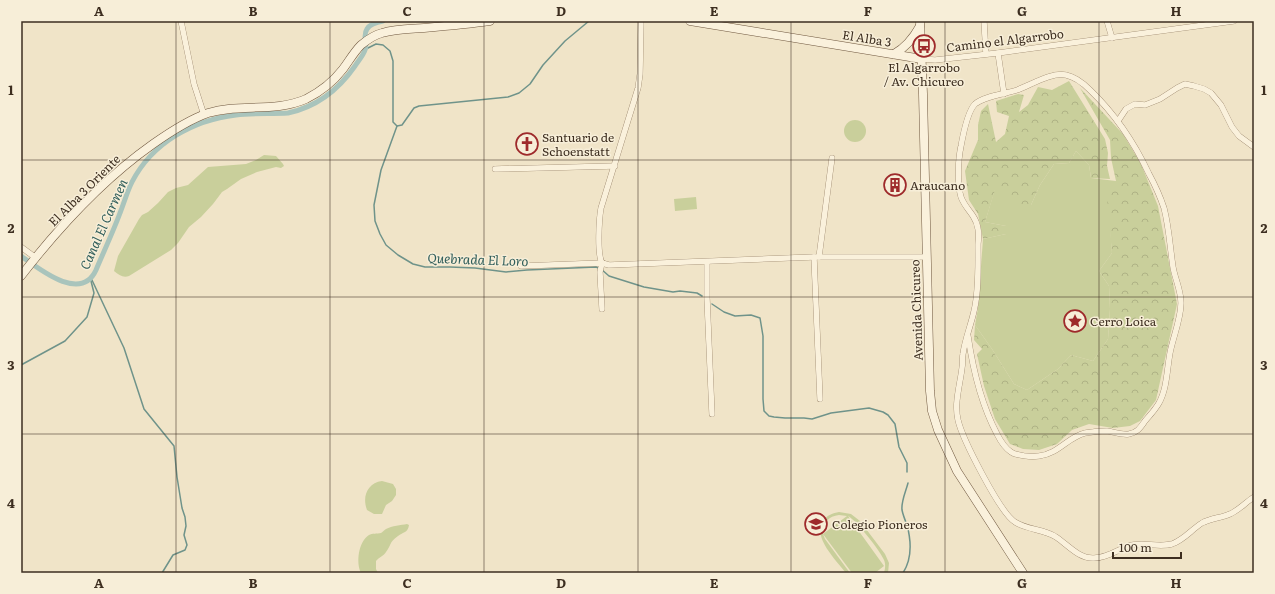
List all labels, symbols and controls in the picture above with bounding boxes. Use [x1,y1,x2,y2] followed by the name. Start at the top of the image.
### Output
[94,1,104,20] text: A
[249,1,258,20] text: B
[402,1,412,20] text: C
[556,1,566,20] text: D
[710,1,719,20] text: E
[864,1,872,20] text: F
[1017,1,1027,20] text: G
[1171,1,1182,20] text: H
[945,24,1065,56] street label: Camino el Algarrobo
[841,25,893,51] street label: El Alba 3
[911,33,937,59] bus stop icon: El Algarrobo / Av. Chicureo
[884,58,964,90] place label: El Algarrobo / Av. Chicureo
[8,80,14,99] text: 1
[1261,80,1267,99] text: 1
[542,128,614,160] place label: Santuario de Schoenstatt
[514,131,540,157] church icon: Santuario de Schoenstatt
[44,150,124,230] street label: El Alba 3 Oriente
[882,172,908,198] building icon: Araucano
[75,175,132,272] water label: Canal El Carmen
[910,176,965,194] place label: Araucano
[8,218,15,237] text: 2
[1261,218,1268,237] text: 2
[427,248,529,270] water label: Quebrada El Loro
[905,259,927,361] street label: Avenida Chicureo
[1062,308,1088,334] place icon: Cerro Loica
[1090,312,1157,330] place label: Cerro Loica
[7,355,15,374] text: 3
[1260,355,1268,374] text: 3
[7,493,15,512] text: 4
[1260,493,1268,512] text: 4
[803,511,829,537] school or university icon: Colegio Pioneros
[832,515,928,533] place label: Colegio Pioneros
[1113,534,1181,560] scale bar
[1119,538,1152,556] text: 100 m
[94,573,104,592] text: A
[249,573,258,592] text: B
[402,573,412,592] text: C
[556,573,566,592] text: D
[710,573,719,592] text: E
[864,573,872,592] text: F
[1017,573,1027,592] text: G
[1171,573,1182,592] text: H

